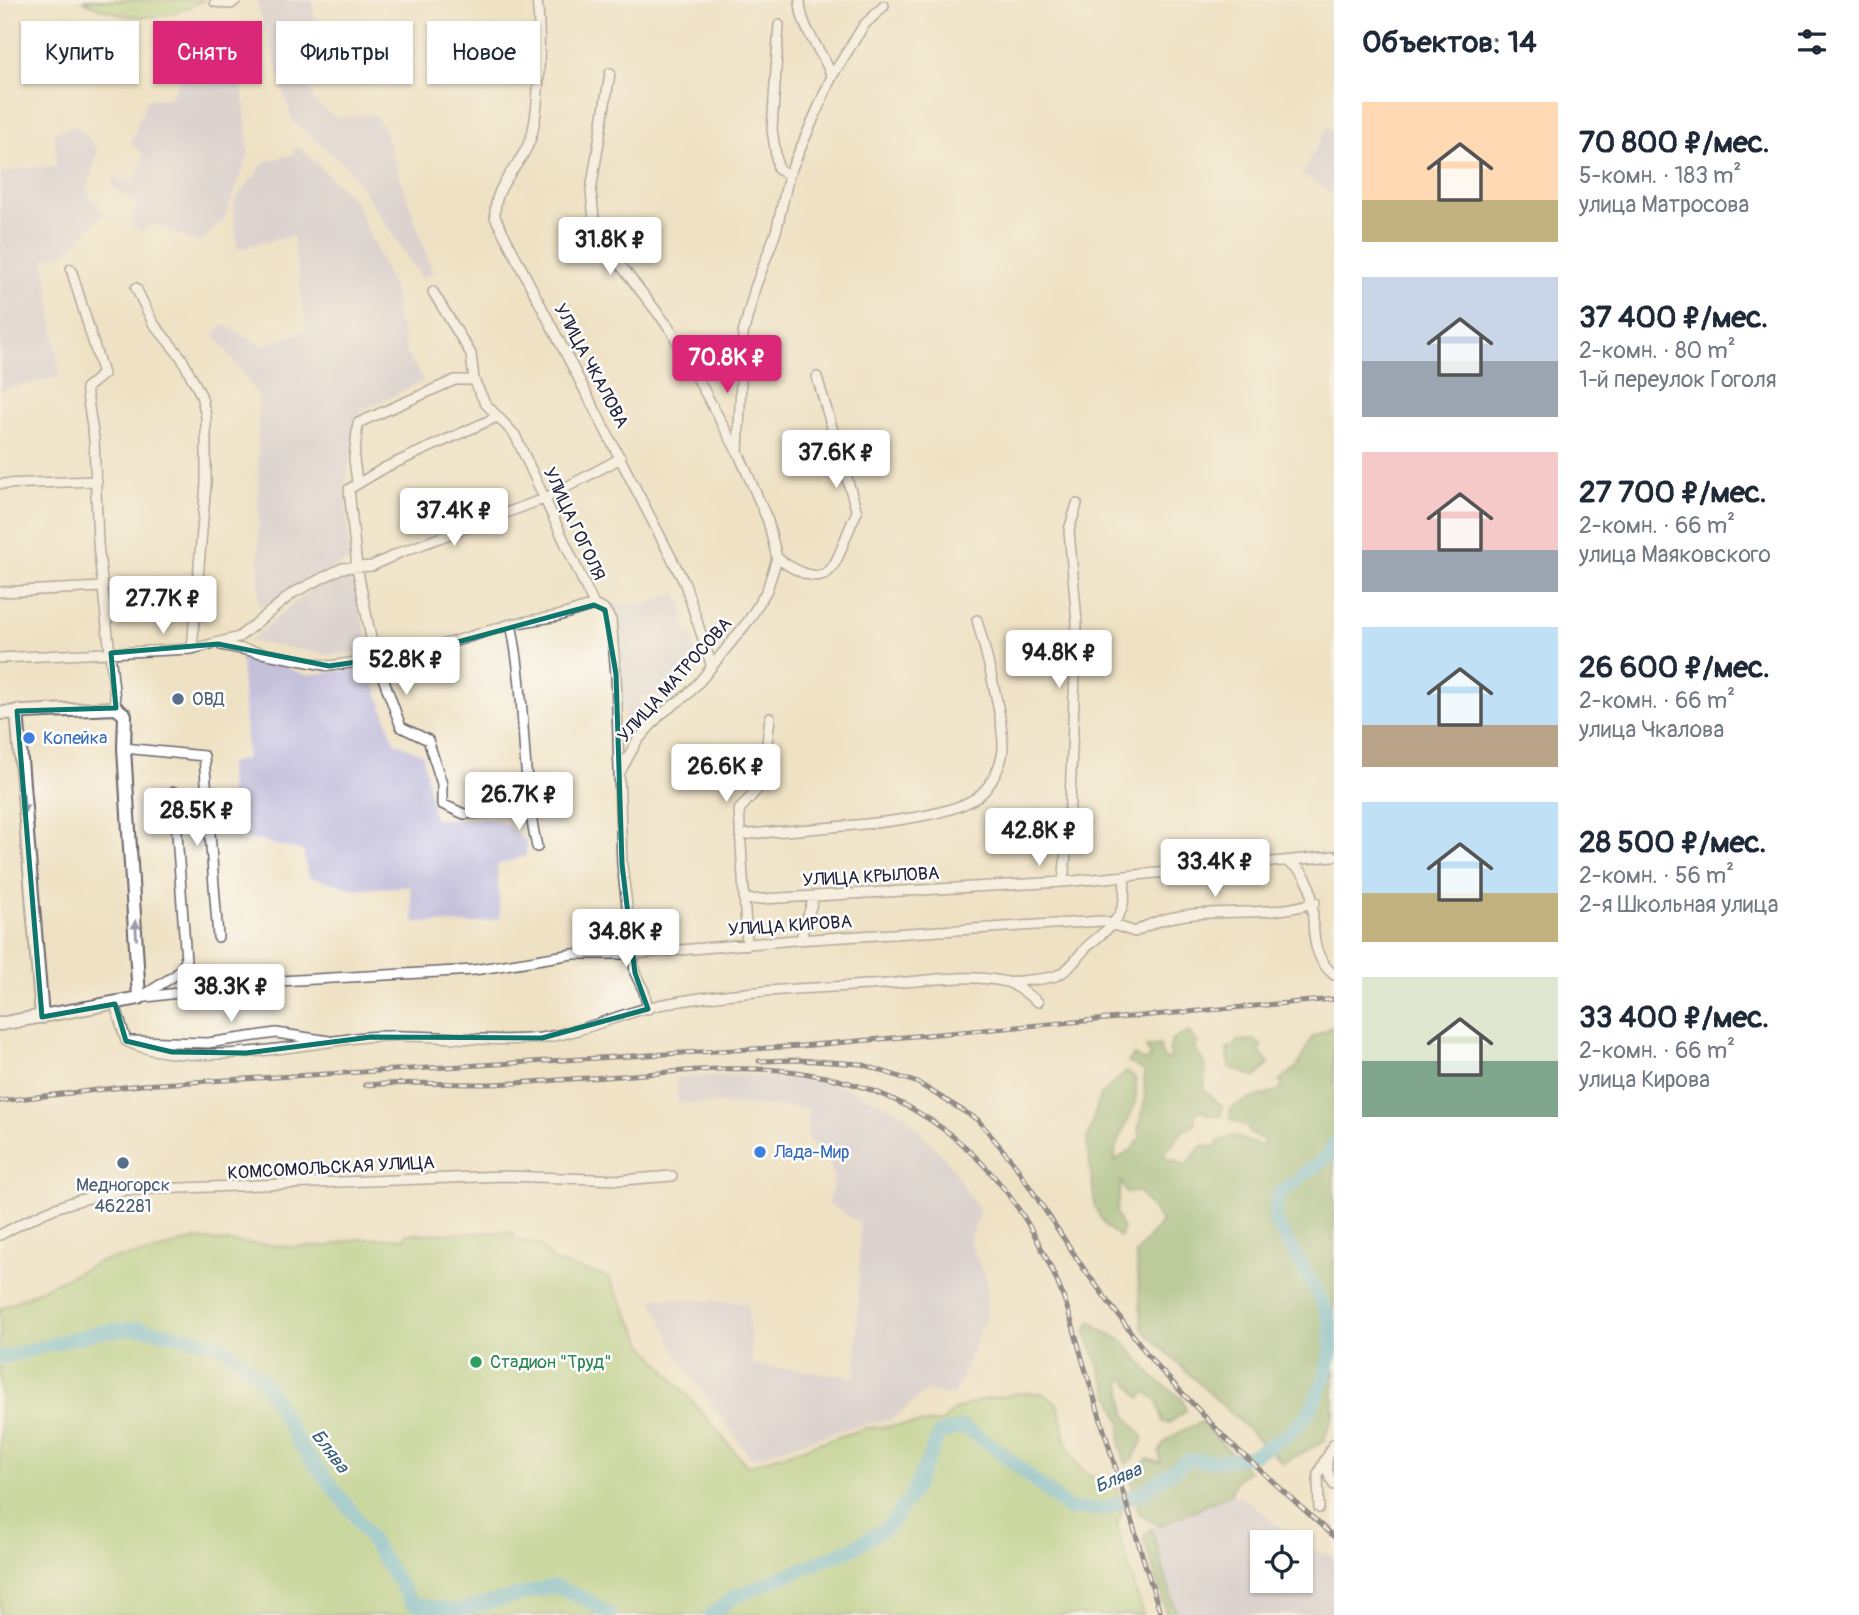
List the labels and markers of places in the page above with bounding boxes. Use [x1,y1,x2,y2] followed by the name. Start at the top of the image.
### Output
[545,218,675,277] pin: 31.8K ₽
[662,336,792,395] pin: 70.8K ₽
[771,430,901,490] pin: 37.6K ₽
[389,489,519,548] pin: 37.4K ₽
[98,576,228,636] pin: 27.7K ₽
[994,630,1124,690] pin: 94.8K ₽
[341,638,471,697] pin: 52.8K ₽
[192,688,225,711] place label: ОВД
[170,691,186,707] marker: ОВД
[43,727,107,750] place label: Копейка
[21,730,37,746] marker: Копейка
[661,744,791,804] pin: 26.6K ₽
[454,772,584,832] pin: 26.7K ₽
[132,788,262,848] pin: 28.5K ₽
[974,808,1104,868] pin: 42.8K ₽
[1150,839,1280,899] pin: 33.4K ₽
[561,909,691,969] pin: 34.8K ₽
[166,964,296,1024] pin: 38.3K ₽
[773,1141,849,1164] place label: Лада-Мир
[752,1144,768,1160] marker: Лада-Мир
[115,1155,131,1171] marker: Медногорск 462281
[76,1174,170,1218] place label: Медногорск 462281
[490,1351,611,1374] place label: Стадион "Труд"
[468,1354,484,1370] marker: Стадион "Труд"

